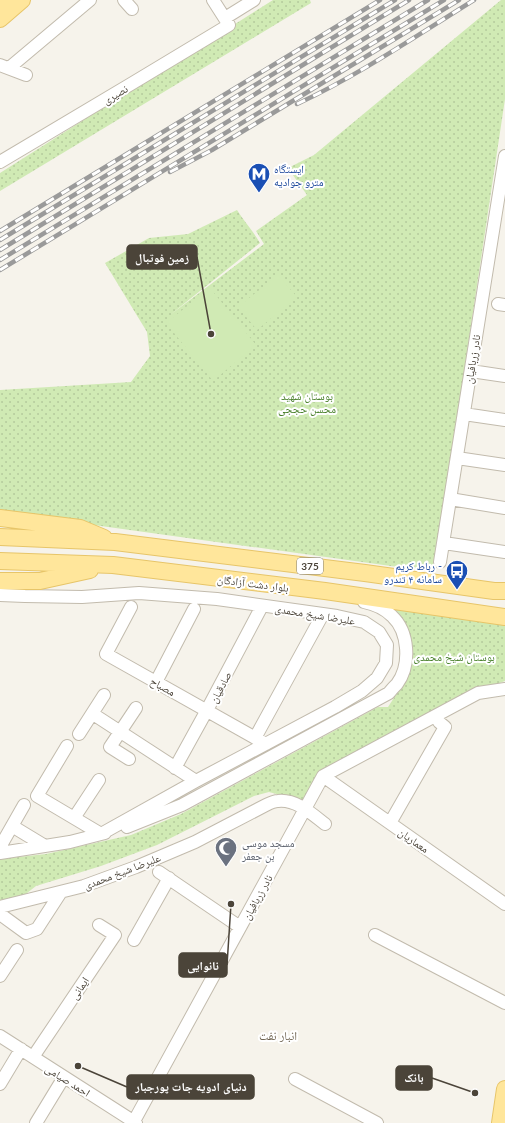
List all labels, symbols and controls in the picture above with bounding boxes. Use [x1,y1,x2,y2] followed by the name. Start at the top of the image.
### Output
[100,82,130,107] street label: نصیری
[246,161,272,194] metro station icon: ایستگاه مترو جوادیه
[274,162,323,188] place label: ایستگاه مترو جوادیه
[127,245,197,269] callout: زمین فوتبال
[135,250,189,266] text: زمین فوتبال
[462,334,483,385] street label: نادر زربافیان
[278,389,336,416] park label: بوستان شهید محسن حججی
[297,558,323,574] road number: 375
[444,558,470,591] bus stop icon: رباط کریم - سامانه ۴ تندرو
[384,559,442,585] place label: رباط کریم - سامانه ۴ تندرو
[216,572,290,595] street label: بلوار دشت آزادگان
[274,601,357,628] street label: علیرضا شیخ محمدی
[413,650,495,664] park label: بوستان شیخ محمدی
[206,669,235,705] street label: صادقیان
[148,674,178,699] street label: مصباح
[396,825,432,856] street label: معماریان
[213,835,239,868] mosque icon: مسجد موسی بن جعفر
[241,836,295,863] place label: مسجد موسی بن جعفر
[82,850,163,893] street label: علیرضا شیخ محمدی
[239,872,276,922] street label: نادر زربافیان
[179,953,227,977] callout: نانوایی
[187,958,219,974] text: نانوایی
[67,974,92,1002] street label: ایمانی
[259,1028,297,1043] district label: انبار نفت
[43,1061,93,1100] street label: احمد صیامی
[396,1066,432,1090] callout: بانک
[404,1070,424,1085] text: بانک
[127,1075,254,1099] callout: دنیای ادویه جات پورجبار
[134,1079,247,1095] text: دنیای ادویه جات پورجبار

